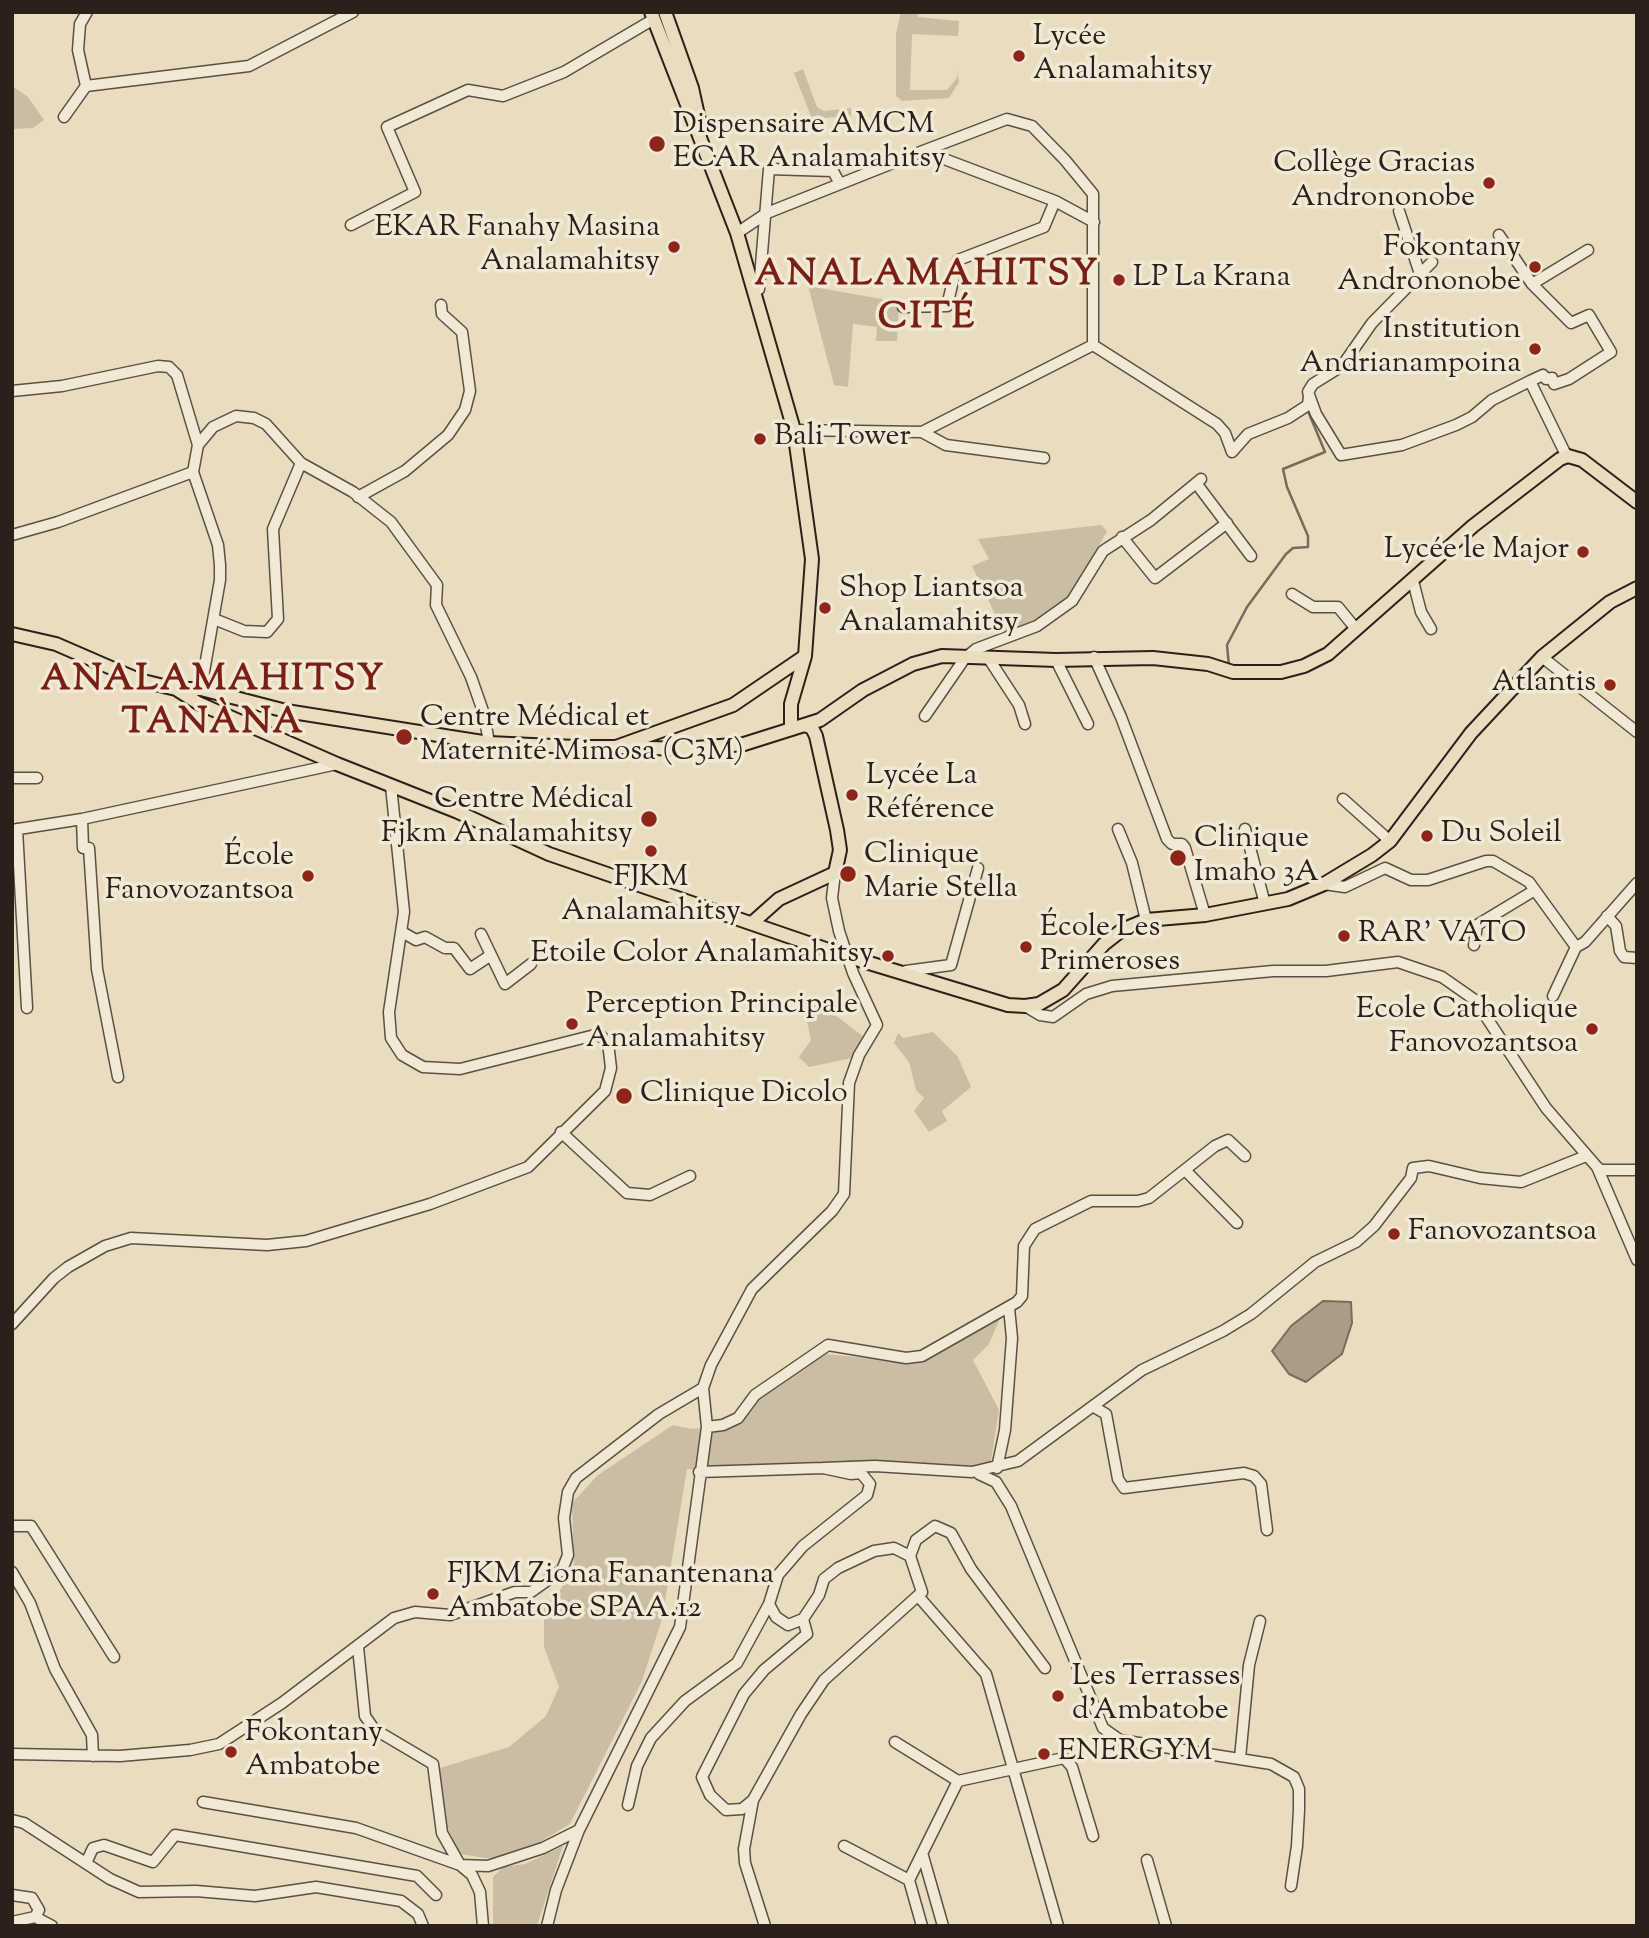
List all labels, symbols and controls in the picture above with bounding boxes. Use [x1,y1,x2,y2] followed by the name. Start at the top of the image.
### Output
[1033,21,1213,91] place label: Lycée Analamahitsy
[1011,48,1027,64] marker: Lycée Analamahitsy
[673,109,946,180] place label: Dispensaire AMCM ECAR Analamahitsy
[647,134,667,154] marker: Dispensaire AMCM ECAR Analamahitsy
[1273,148,1475,218] place label: Collège Gracias Andrononobe
[1481,175,1497,191] marker: Collège Gracias Andrononobe
[374,212,660,282] place label: EKAR Fanahy Masina Analamahitsy
[1337,232,1521,302] place label: Fokontany Andrononobe
[666,239,682,255] marker: EKAR Fanahy Masina Analamahitsy
[756,256,1098,343] district label: ANALAMAHITSY CITÉ
[1527,259,1543,275] marker: Fokontany Andrononobe
[1133,262,1290,298] place label: LP La Krana
[1111,272,1127,288] marker: LP La Krana
[1300,314,1521,384] place label: Institution Andrianampoina
[1527,341,1543,357] marker: Institution Andrianampoina
[774,421,911,457] place label: Bali Tower
[752,431,768,447] marker: Bali Tower
[1384,534,1569,570] place label: Lycée le Major
[1575,544,1591,560] marker: Lycée le Major
[839,573,1023,644] place label: Shop Liantsoa Analamahitsy
[817,600,833,616] marker: Shop Liantsoa Analamahitsy
[42,661,384,748] district label: ANALAMAHITSY TANÀNA
[1491,667,1596,703] place label: Atlantis
[1602,677,1618,693] marker: Atlantis
[420,702,744,772] place label: Centre Médical et Maternité Mimosa (C3M)
[394,727,414,747] marker: Centre Médical et Maternité Mimosa (C3M)
[866,760,995,830] place label: Lycée La Référence
[381,784,633,854] place label: Centre Médical Fjkm Analamahitsy
[844,787,860,803] marker: Lycée La Référence
[639,809,659,829] marker: Centre Médical Fjkm Analamahitsy
[1441,818,1562,854] place label: Du Soleil
[1194,823,1319,894] place label: Clinique Imaho 3A
[1419,828,1435,844] marker: Du Soleil
[864,839,1018,909] place label: Clinique Marie Stella
[105,841,294,911] place label: École Fanovozantsoa
[643,843,659,859] marker: FJKM Analamahitsy
[1168,848,1188,868] marker: Clinique Imaho 3A
[561,862,741,932] place label: FJKM Analamahitsy
[838,864,858,884] marker: Clinique Marie Stella
[300,868,316,884] marker: École Fanovozantsoa
[1040,912,1180,982] place label: École Les Primeroses
[1358,918,1526,954] place label: RAR' VATO
[1336,928,1352,944] marker: RAR' VATO
[531,938,874,974] place label: Etoile Color Analamahitsy
[1018,939,1034,955] marker: École Les Primeroses
[880,948,896,964] marker: Etoile Color Analamahitsy
[586,989,858,1060] place label: Perception Principale Analamahitsy
[1356,994,1578,1064] place label: Ecole Catholique Fanovozantsoa
[564,1016,580,1032] marker: Perception Principale Analamahitsy
[1584,1021,1600,1037] marker: Ecole Catholique Fanovozantsoa
[640,1078,848,1114] place label: Clinique Dicolo
[614,1086,634,1106] marker: Clinique Dicolo
[1408,1216,1597,1252] place label: Fanovozantsoa
[1386,1226,1402,1242] marker: Fanovozantsoa
[447,1559,774,1630] place label: FJKM Ziona Fanantenana Ambatobe SPAA.12
[425,1586,441,1602] marker: FJKM Ziona Fanantenana Ambatobe SPAA.12
[1072,1661,1240,1732] place label: Les Terrasses d'Ambatobe
[1050,1688,1066,1704] marker: Les Terrasses d'Ambatobe
[245,1717,383,1788] place label: Fokontany Ambatobe
[1058,1736,1212,1772] place label: ENERGYM
[223,1744,239,1760] marker: Fokontany Ambatobe
[1036,1746,1052,1762] marker: ENERGYM

